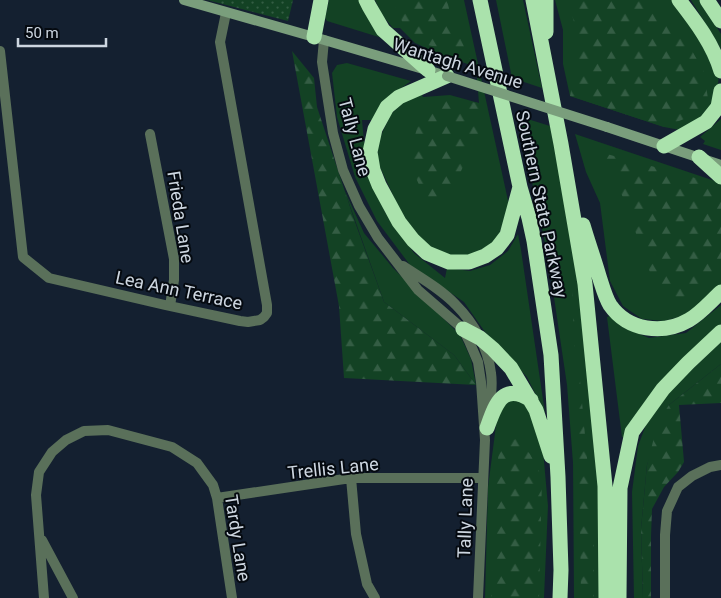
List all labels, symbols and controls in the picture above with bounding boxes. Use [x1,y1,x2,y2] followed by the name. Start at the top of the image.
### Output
[18,15,105,47] scale bar
[25,24,59,42] text: 50 m
[391,33,525,93] street label: Wantagh Avenue
[334,96,376,178] street label: Tally Lane
[512,108,572,300] street label: Southern State Parkway
[163,169,199,265] street label: Frieda Lane
[114,266,244,314] street label: Lea Ann Terrace
[286,453,380,483] street label: Trellis Lane
[453,478,477,558] street label: Tally Lane
[221,493,255,583] street label: Tardy Lane

